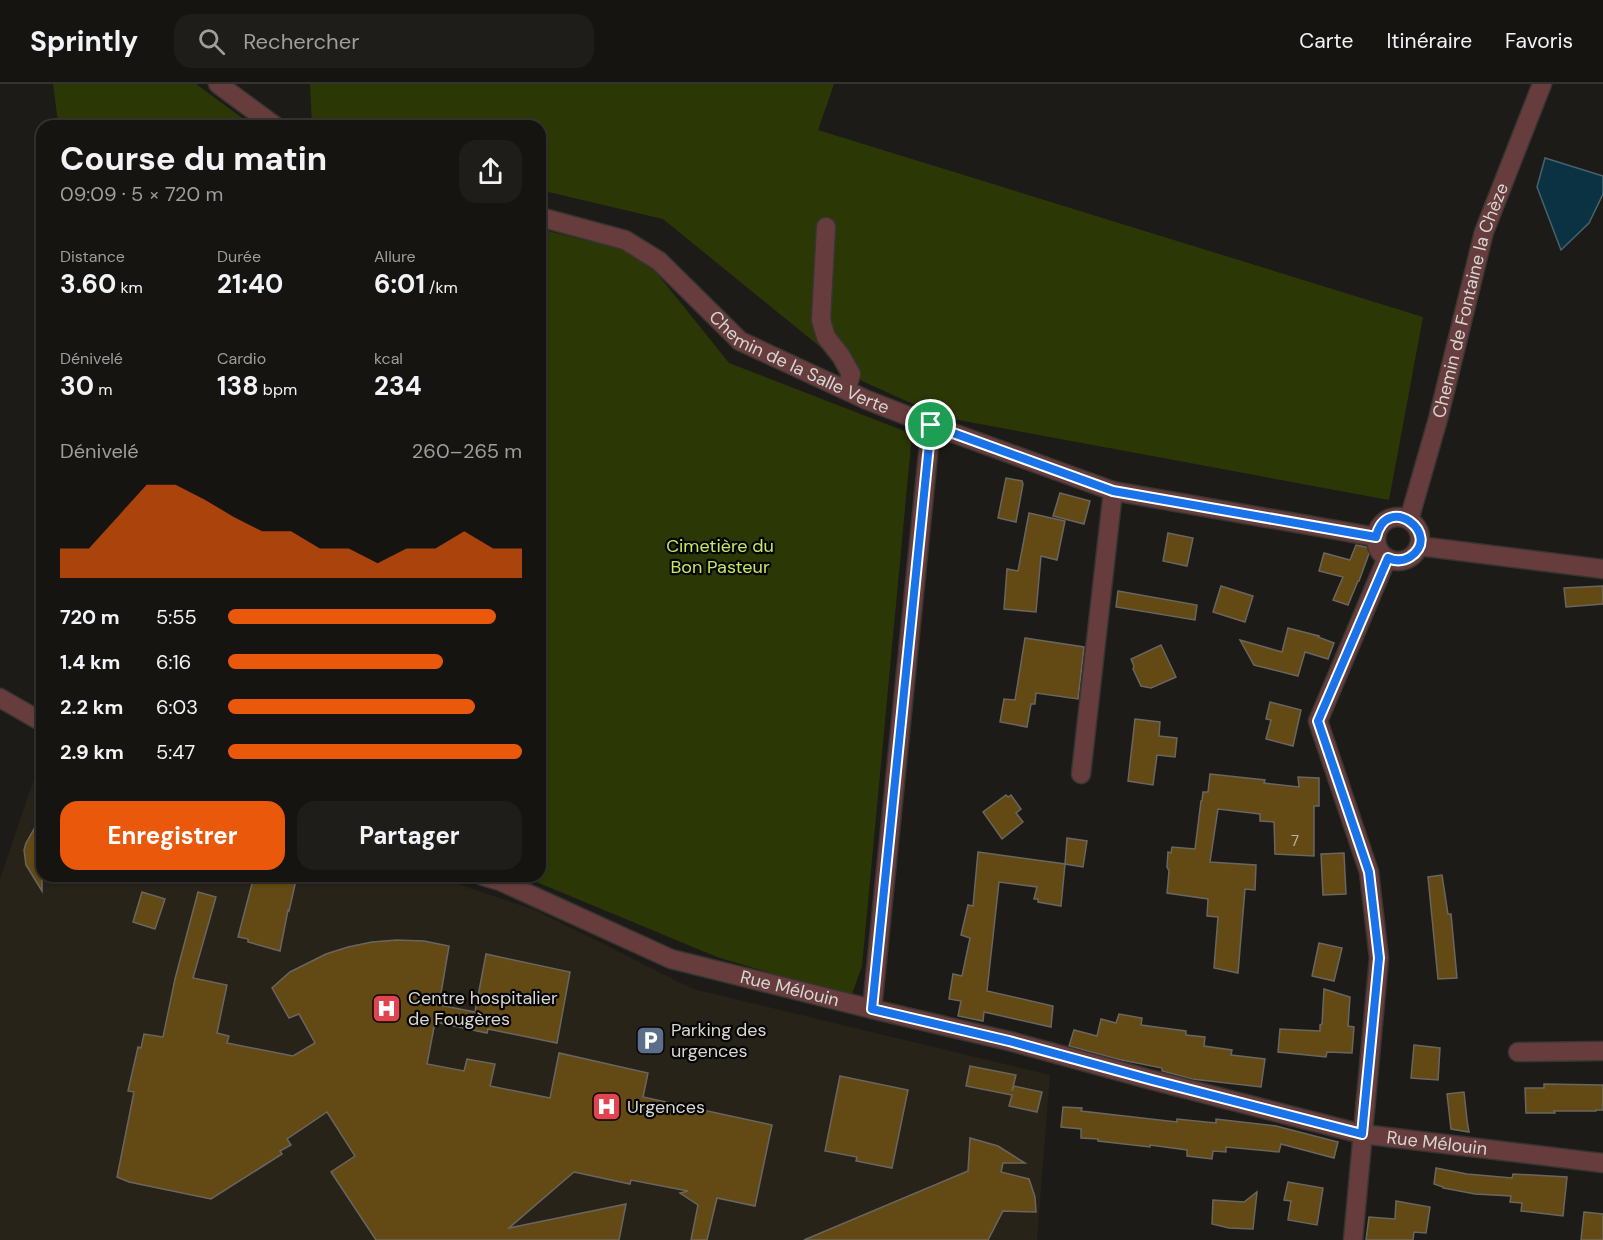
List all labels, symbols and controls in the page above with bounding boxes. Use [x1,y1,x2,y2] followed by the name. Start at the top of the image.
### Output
[174,14,594,68] search box
[30,23,138,60] text: Sprintly
[195,25,228,58] icon: search
[243,27,359,56] text: Rechercher
[1299,27,1353,55] text: Carte
[1386,27,1472,55] text: Itinéraire
[1505,27,1573,55] text: Favoris
[60,137,327,180] text: Course du matin
[459,140,522,203] button: share
[1427,179,1514,420] street label: Chemin de Fontaine la Chèze
[60,181,223,207] text: 09:09 · 5 × 720 m
[60,246,125,267] text: Distance
[217,246,261,267] text: Durée
[374,246,416,267] text: Allure
[60,267,116,301] text: 3.60
[217,267,283,301] text: 21:40
[374,267,425,301] text: 6:01
[116,277,143,298] text: km
[425,277,458,298] text: /km
[704,305,893,420] street label: Chemin de la Salle Verte
[60,348,123,369] text: Dénivelé
[217,348,266,369] text: Cardio
[374,348,403,369] text: kcal
[60,369,94,403] text: 30
[217,369,259,403] text: 138
[374,369,422,403] text: 234
[94,379,113,400] text: m
[259,379,297,400] text: bpm
[905,399,956,450] pin
[914,408,947,441] icon: arrive
[60,438,139,464] text: Dénivelé
[412,438,522,464] text: 260–265 m
[666,534,774,579] park label: Cimetière du Bon Pasteur
[60,604,120,630] text: 720 m
[156,604,197,630] text: 5:55
[60,649,120,675] text: 1.4 km
[156,649,191,675] text: 6:16
[60,694,123,720] text: 2.2 km
[156,694,198,720] text: 6:03
[60,739,124,765] text: 2.9 km
[156,739,195,765] text: 5:47
[60,801,285,870] button: Enregistrer
[297,801,522,870] button: Partager
[1291,831,1299,851] house number: 7
[738,965,842,1012] street label: Rue Mélouin
[408,986,558,1031] place label: Centre hospitalier de Fougères
[371,992,403,1024] hospital icon: Centre hospitalier de Fougères
[671,1018,767,1063] place label: Parking des urgences
[634,1024,666,1056] parking icon: Parking des urgences
[590,1091,622,1123] hospital icon: Urgences
[627,1095,705,1119] place label: Urgences
[1385,1125,1489,1161] street label: Rue Mélouin

